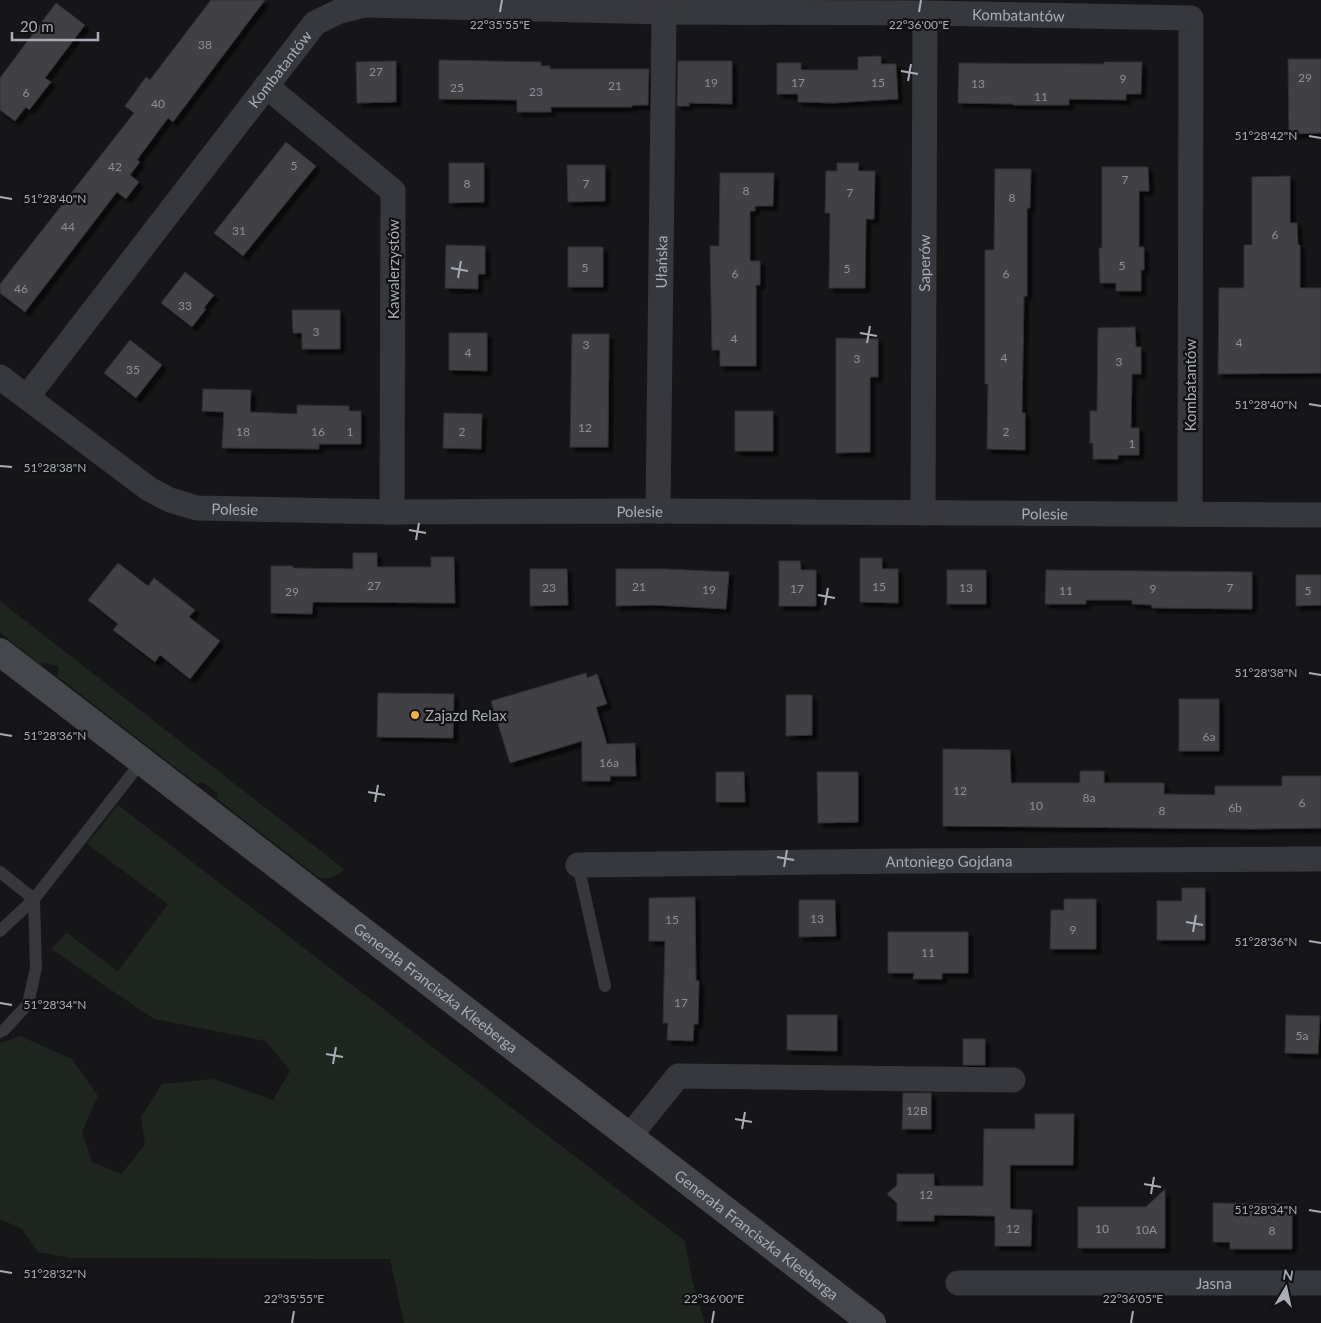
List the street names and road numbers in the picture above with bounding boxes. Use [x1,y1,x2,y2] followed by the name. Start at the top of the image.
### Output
[972,5,1065,25] street label: Kombatantów
[244,27,315,111] street label: Kombatantów
[384,219,402,319] street label: Kawalerzystów
[915,234,933,292] street label: Saperów
[652,235,670,289] street label: Ułańska
[1181,339,1199,431] street label: Kombatantów
[211,499,258,518] street label: Polesie
[616,502,663,520] street label: Polesie
[1021,504,1068,522] street label: Polesie
[885,851,1012,870] street label: Antoniego Gojdana
[350,919,521,1056] street label: Generała Franciszka Kleeberga
[671,1166,842,1303] street label: Generała Franciszka Kleeberga
[1196,1274,1232,1292] street label: Jasna

